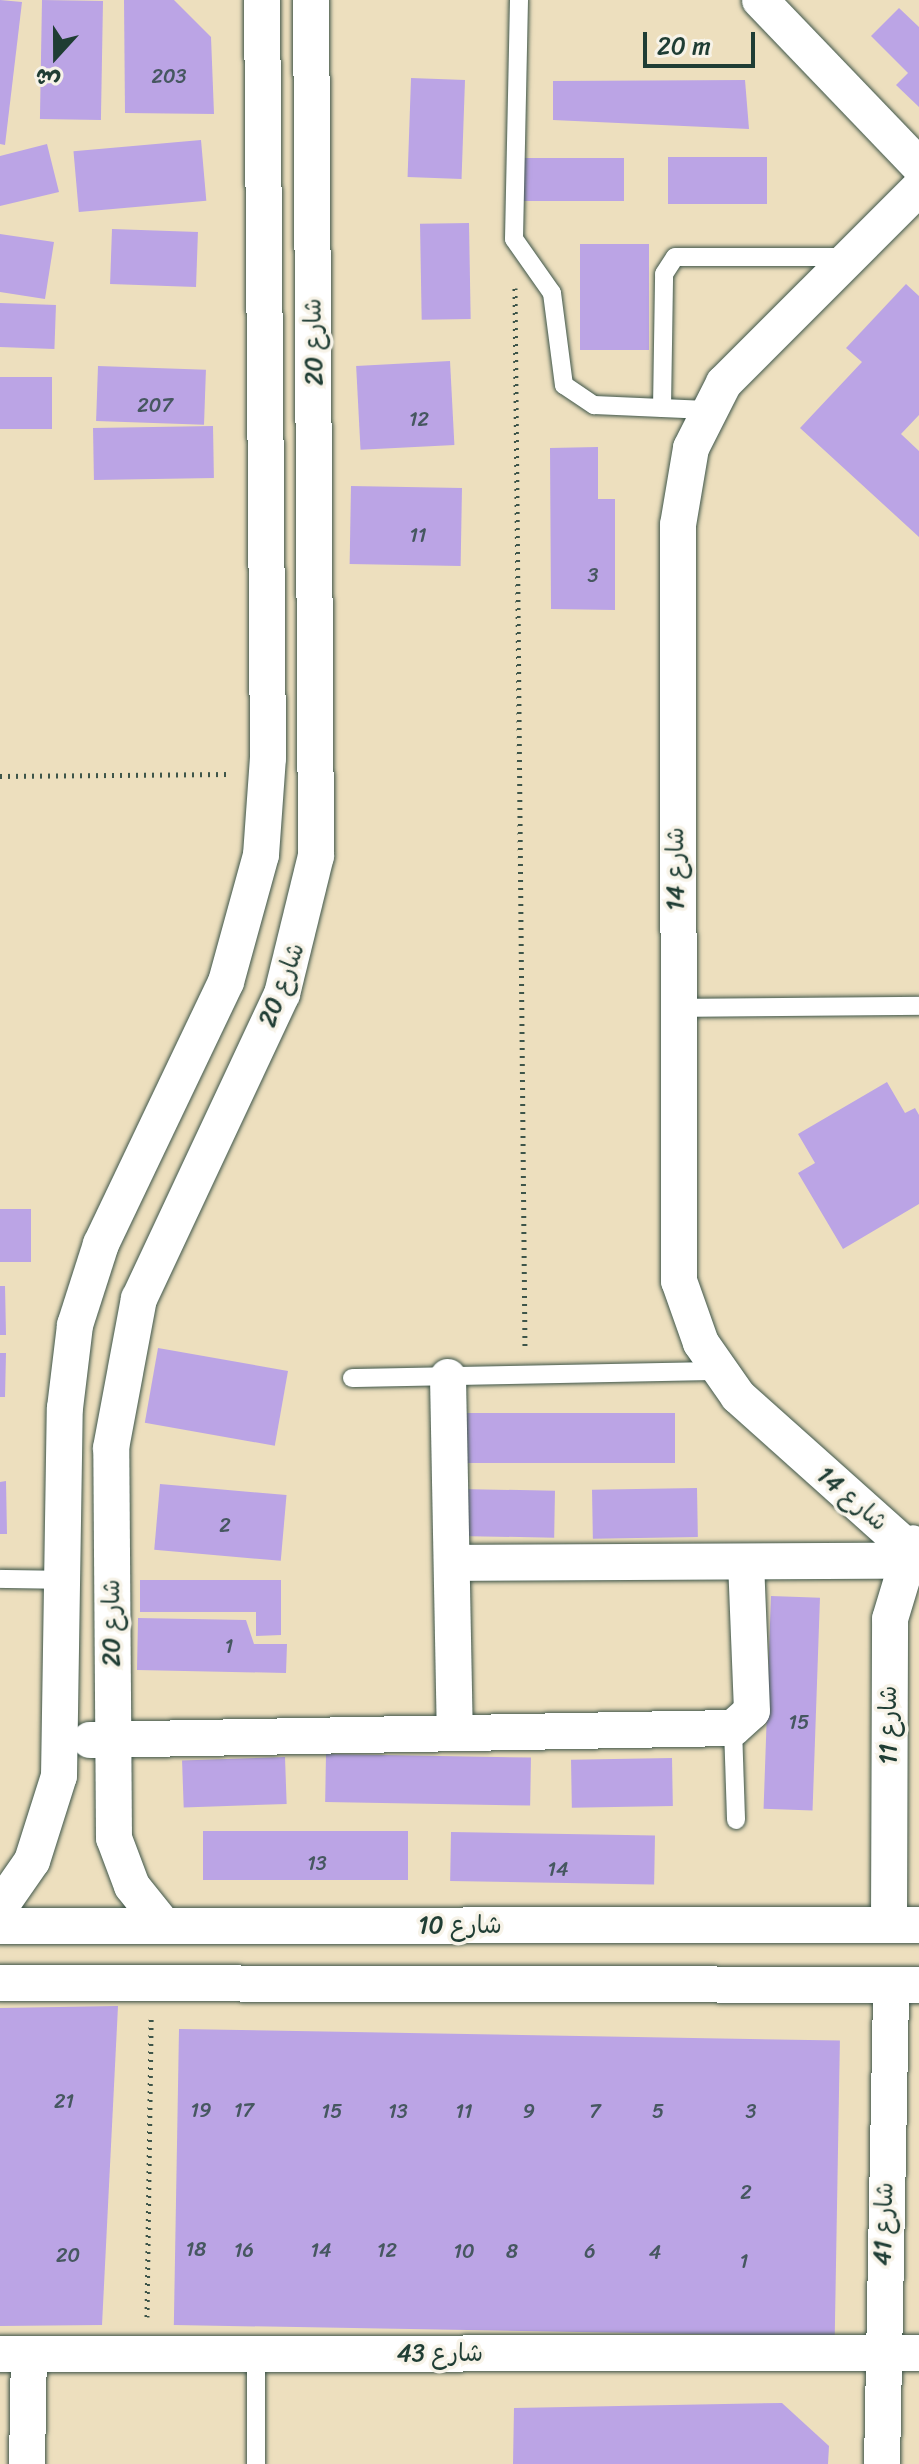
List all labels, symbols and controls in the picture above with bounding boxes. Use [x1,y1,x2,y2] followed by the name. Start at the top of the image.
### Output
[16,16,96,96] north arrow
[647,16,759,66] scale bar
[657,25,711,67] text: 20 m
[29,56,66,101] text: ش
[151,64,187,88] house number: 203
[299,298,329,386] street label: شارع 20
[137,393,173,417] house number: 207
[409,407,429,431] house number: 12
[409,523,427,547] house number: 11
[588,563,598,587] house number: 3
[662,827,690,911] street label: شارع 14
[253,939,311,1031] street label: شارع 20
[811,1461,893,1537] street label: شارع 14
[219,1513,231,1537] house number: 2
[98,1579,126,1667] street label: شارع 20
[225,1634,233,1658] house number: 1
[875,1686,903,1764] street label: شارع 11
[789,1710,809,1734] house number: 15
[307,1851,327,1875] house number: 13
[547,1857,569,1881] house number: 14
[418,1912,502,1940] street label: شارع 10
[54,2089,74,2113] house number: 21
[191,2098,211,2122] house number: 19
[234,2098,254,2122] house number: 17
[322,2099,342,2123] house number: 15
[388,2099,408,2123] house number: 13
[455,2099,473,2123] house number: 11
[523,2099,535,2123] house number: 9
[589,2099,601,2123] house number: 7
[652,2099,664,2123] house number: 5
[746,2099,756,2123] house number: 3
[740,2180,752,2204] house number: 2
[868,2182,900,2266] street label: شارع 41
[186,2237,206,2261] house number: 18
[234,2238,254,2262] house number: 16
[310,2238,332,2262] house number: 14
[377,2238,397,2262] house number: 12
[453,2239,475,2263] house number: 10
[506,2239,518,2263] house number: 8
[584,2239,596,2263] house number: 6
[649,2240,661,2264] house number: 4
[56,2243,80,2267] house number: 20
[740,2249,748,2273] house number: 1
[397,2340,483,2368] street label: شارع 43

